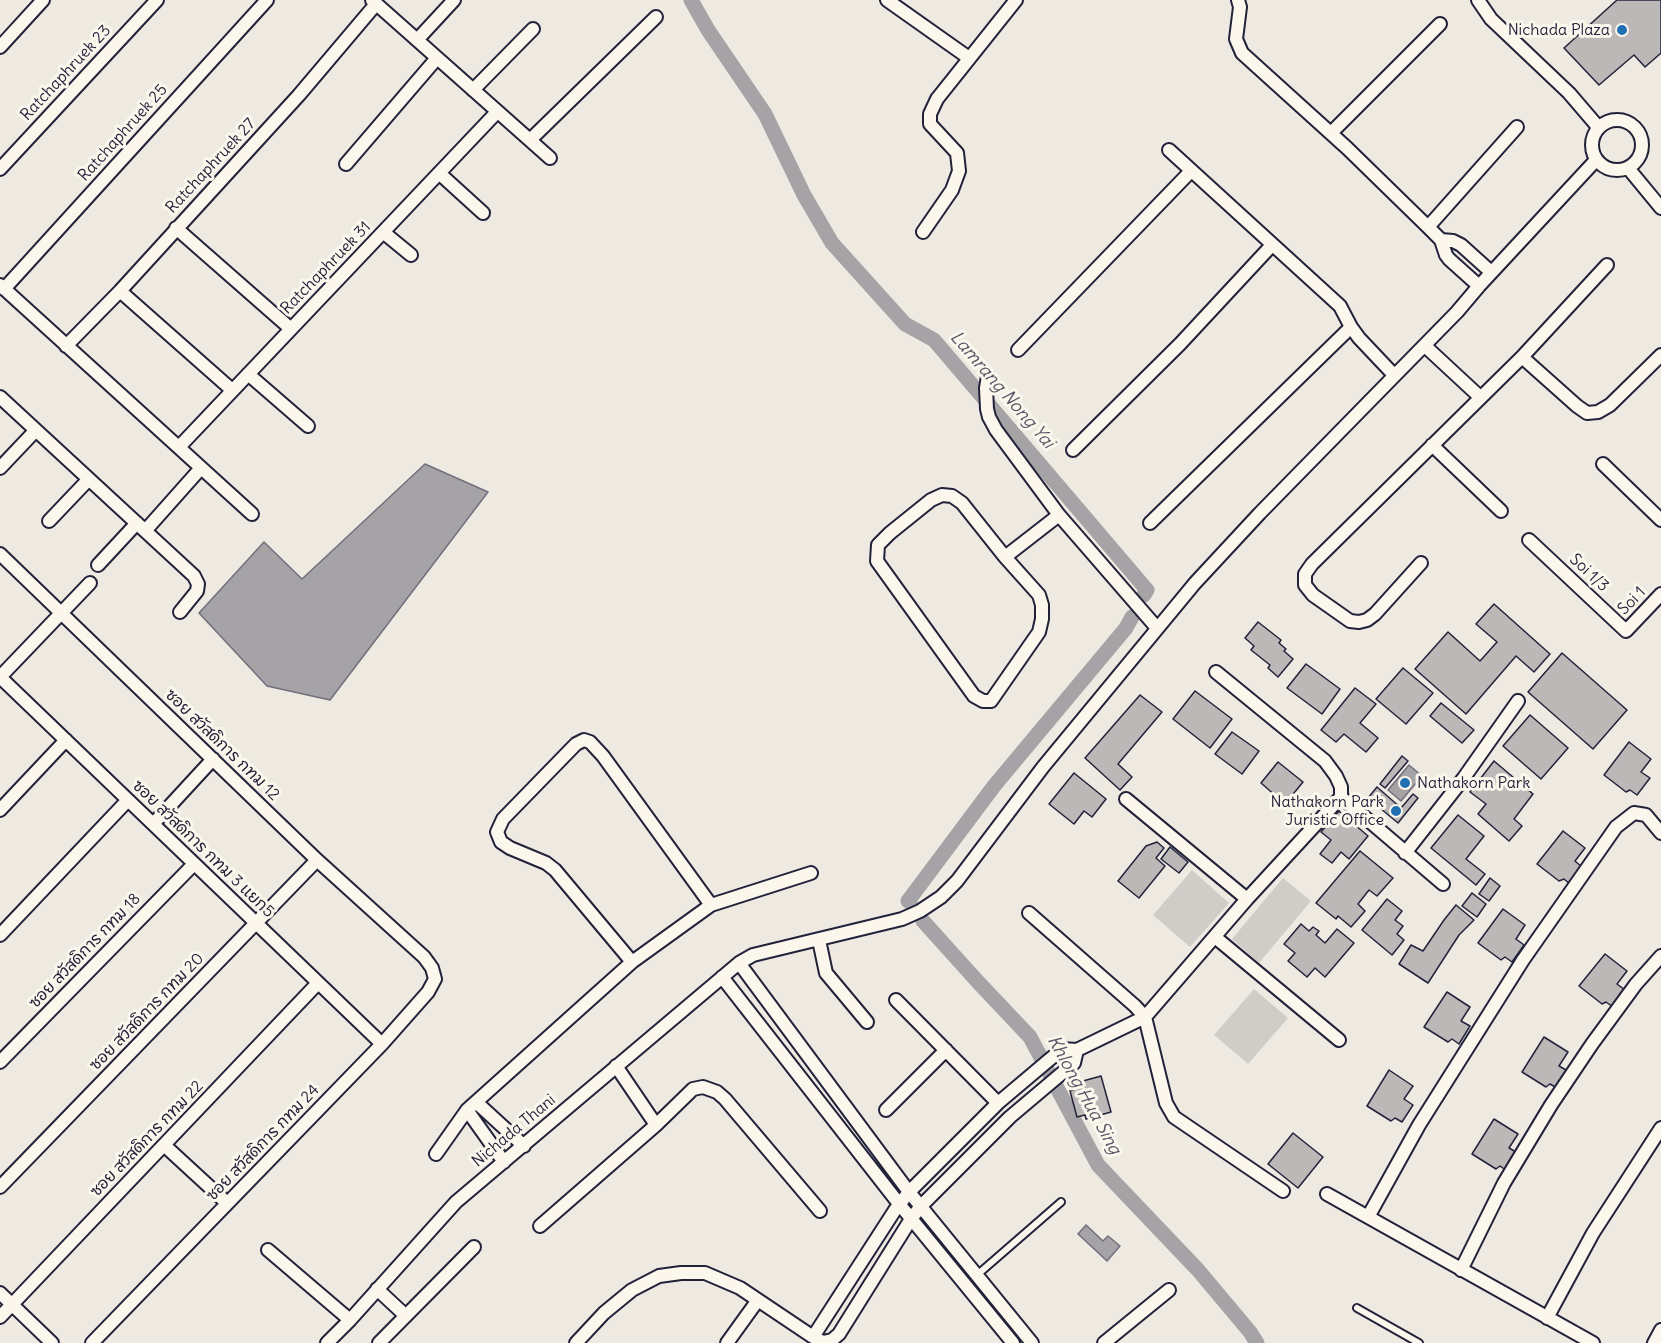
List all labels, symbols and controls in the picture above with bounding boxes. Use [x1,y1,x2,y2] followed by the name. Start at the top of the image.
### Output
[1508,20,1610,40] place label: Nichada Plaza
[17,21,115,125] street label: Ratchaphruek 23
[1615,23,1629,37] marker: Nichada Plaza
[74,81,172,185] street label: Ratchaphruek 25
[162,115,260,217] street label: Ratchaphruek 27
[277,218,375,318] street label: Ratchaphruek 31
[945,327,1059,453] water label: Lamrang Nong Yai
[1565,550,1613,596] street label: Soi 1/3
[1614,583,1650,619] street label: Soi 1
[161,685,283,805] street label: ซอย สวัสดิการ กทม 12
[1417,773,1531,793] place label: Nathakorn Park
[128,776,278,922] street label: ซอย สวัสดิการ กทม 3 แยก5
[1398,776,1412,790] marker: Nathakorn Park
[1270,792,1384,830] place label: Nathakorn Park Juristic Office
[1389,804,1403,818] marker: Nathakorn Park Juristic Office
[25,890,145,1012] street label: ซอย สวัสดิการ กทม 18
[86,949,208,1075] street label: ซอย สวัสดิการ กทม 20
[1042,1032,1126,1158] water label: Khlong Hua Sing
[87,1077,207,1201] street label: ซอย สวัสดิการ กทม 22
[202,1081,324,1205] street label: ซอย สวัสดิการ กทม 24
[468,1091,560,1171] street label: Nichada Thani

